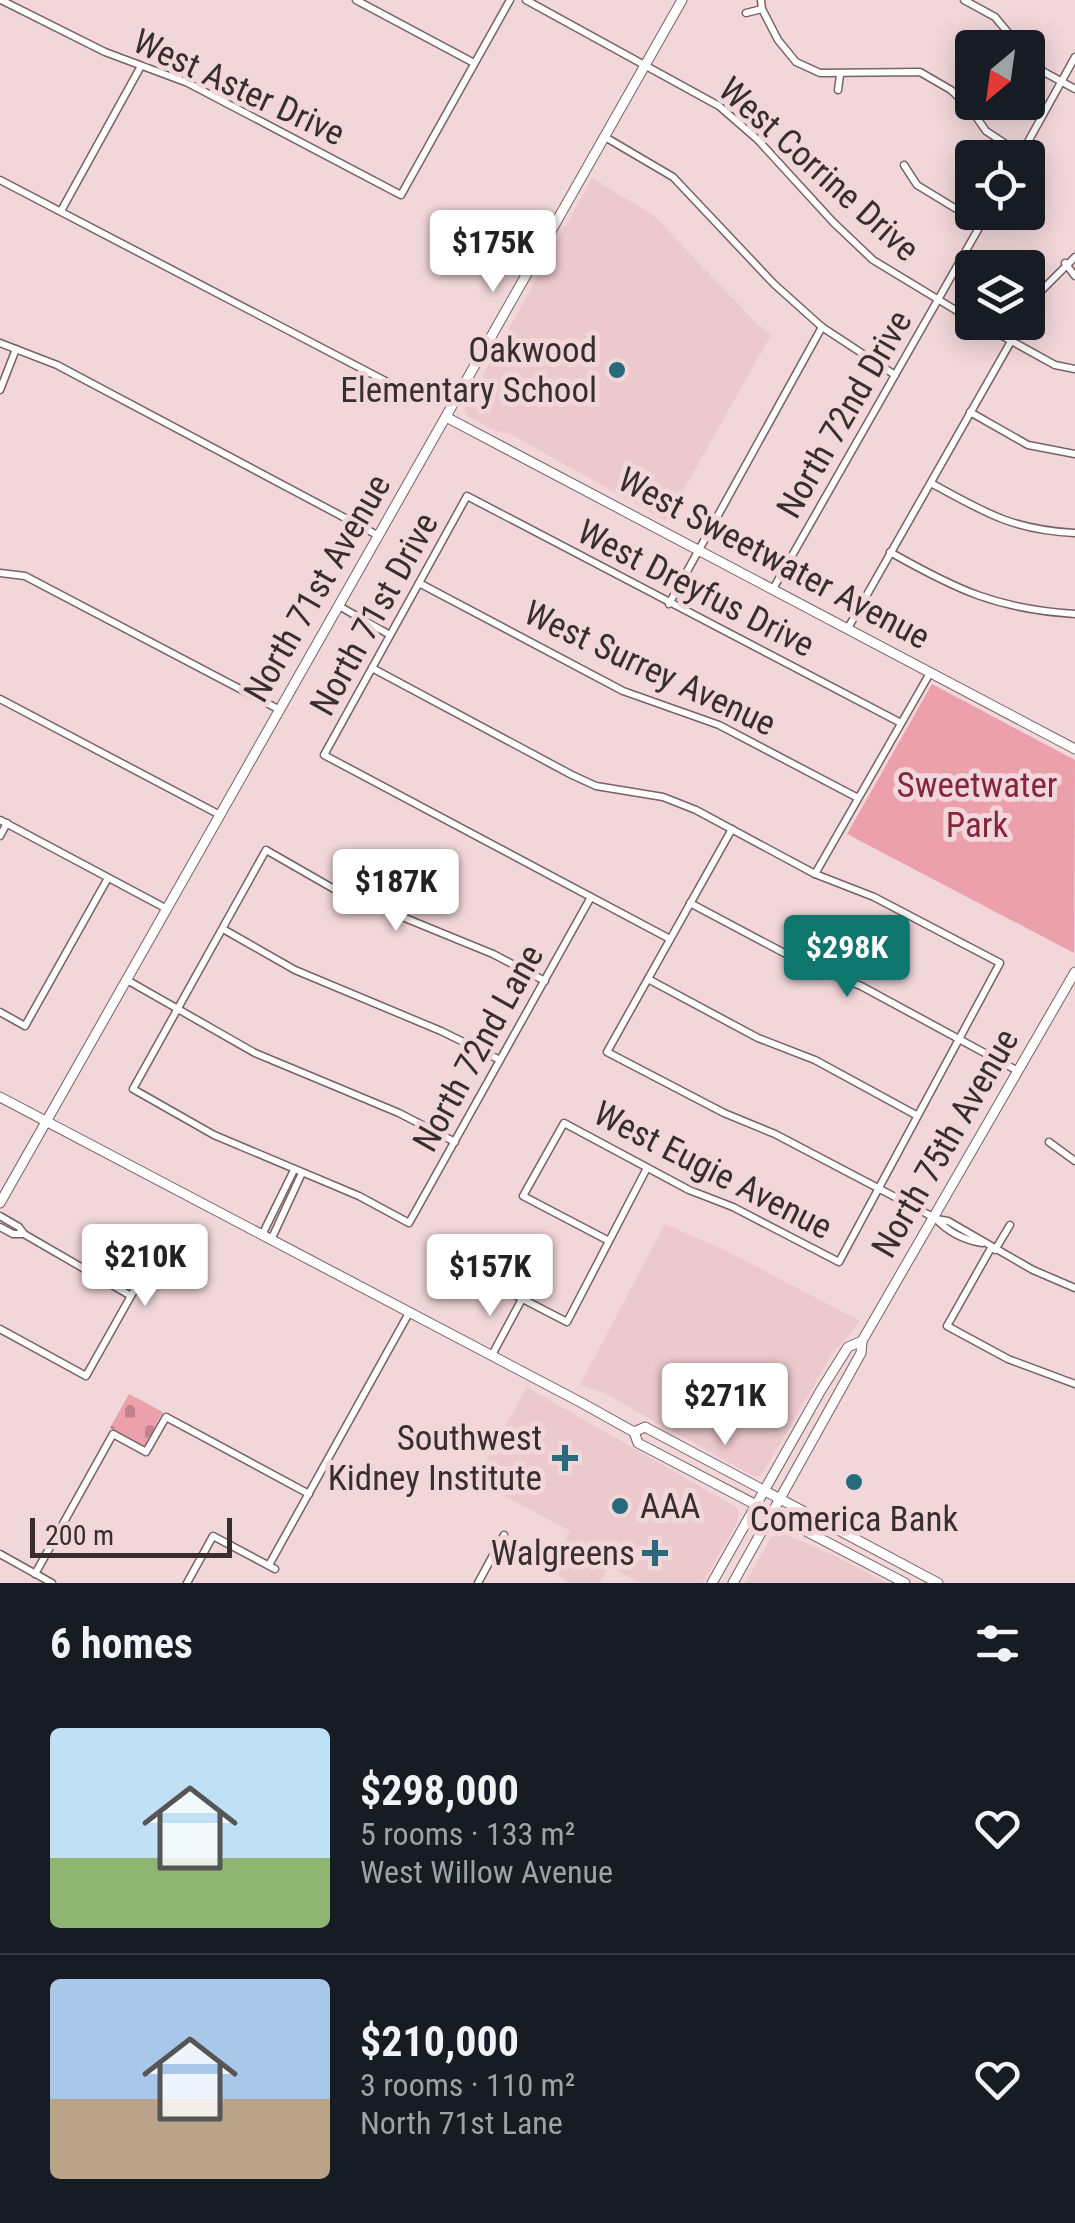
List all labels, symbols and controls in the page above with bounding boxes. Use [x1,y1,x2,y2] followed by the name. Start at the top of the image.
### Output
[127,21,351,154] street label: West Aster Drive
[955,30,1045,120] north arrow
[955,30,1045,340] map controls
[710,69,927,270] street label: West Corrine Drive
[955,140,1045,230] button: locate
[423,210,563,295] pin: $175K
[452,223,534,261] text: $175K
[955,250,1045,340] button: layers
[768,303,920,525] street label: North 72nd Drive
[340,330,597,411] place label: Oakwood Elementary School
[606,359,628,381] marker: Oakwood Elementary School
[611,459,936,658] street label: West Sweetwater Avenue
[236,467,399,709] street label: North 71st Avenue
[302,506,447,722] street label: North 71st Drive
[571,511,821,666] street label: West Dreyfus Drive
[518,592,782,745] street label: West Surrey Avenue
[896,765,1058,846] park label: Sweetwater Park
[326,849,466,934] pin: $187K
[355,862,437,900] text: $187K
[777,915,917,1000] pin: $298K
[806,928,888,966] text: $298K
[405,938,552,1159] street label: North 72nd Lane
[864,1022,1027,1265] street label: North 75th Avenue
[587,1093,839,1248] street label: West Eugie Avenue
[75,1224,215,1309] pin: $210K
[420,1234,560,1319] pin: $157K
[104,1237,186,1275] text: $210K
[449,1247,531,1285] text: $157K
[655,1363,795,1448] pin: $271K
[684,1376,766,1414] text: $271K
[328,1418,542,1499] place label: Southwest Kidney Institute
[552,1445,578,1471] marker: Southwest Kidney Institute
[843,1471,865,1493] marker: Comerica Bank
[640,1486,701,1527] place label: AAA
[609,1495,631,1517] marker: AAA
[750,1499,958,1540] place label: Comerica Bank
[30,1513,232,1558] scale bar
[45,1519,114,1552] text: 200 m
[491,1533,635,1574] place label: Walgreens
[644,1542,666,1564] marker: Walgreens
[970,1616,1025,1671] icon: filters
[50,1619,193,1668] text: 6 homes
[360,1766,519,1815] text: $298,000
[130,1768,250,1888] icon: home
[970,1801,1025,1856] icon: heart
[360,1815,575,1853] text: 5 rooms · 133 m²
[360,1853,613,1891] text: West Willow Avenue
[360,2017,519,2066] text: $210,000
[130,2019,250,2139] icon: home
[970,2052,1025,2107] icon: heart
[360,2066,575,2104] text: 3 rooms · 110 m²
[360,2104,563,2142] text: North 71st Lane

